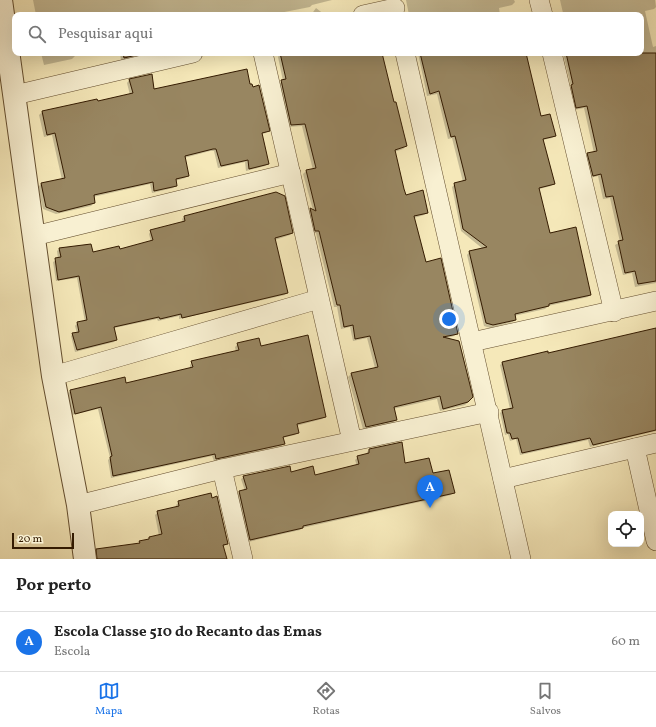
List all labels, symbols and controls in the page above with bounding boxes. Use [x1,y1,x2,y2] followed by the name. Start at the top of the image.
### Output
[12,12,644,56] search box
[26,23,48,45] icon: search
[58,24,153,45] text: Pesquisar aqui
[439,309,459,329] your location
[417,475,443,508] pin: A
[608,511,644,547] map controls
[608,511,644,547] button: locate
[12,531,74,550] scale bar
[18,532,42,547] text: 20 m
[16,574,91,597] text: Por perto
[54,622,322,643] text: Escola Classe 510 do Recanto das Emas
[24,633,34,651] text: A
[612,633,640,651] text: 60 m
[54,643,90,661] text: Escola
[95,680,123,719] tab: Mapa
[313,680,340,719] tab: Rotas
[530,680,561,719] tab: Salvos

